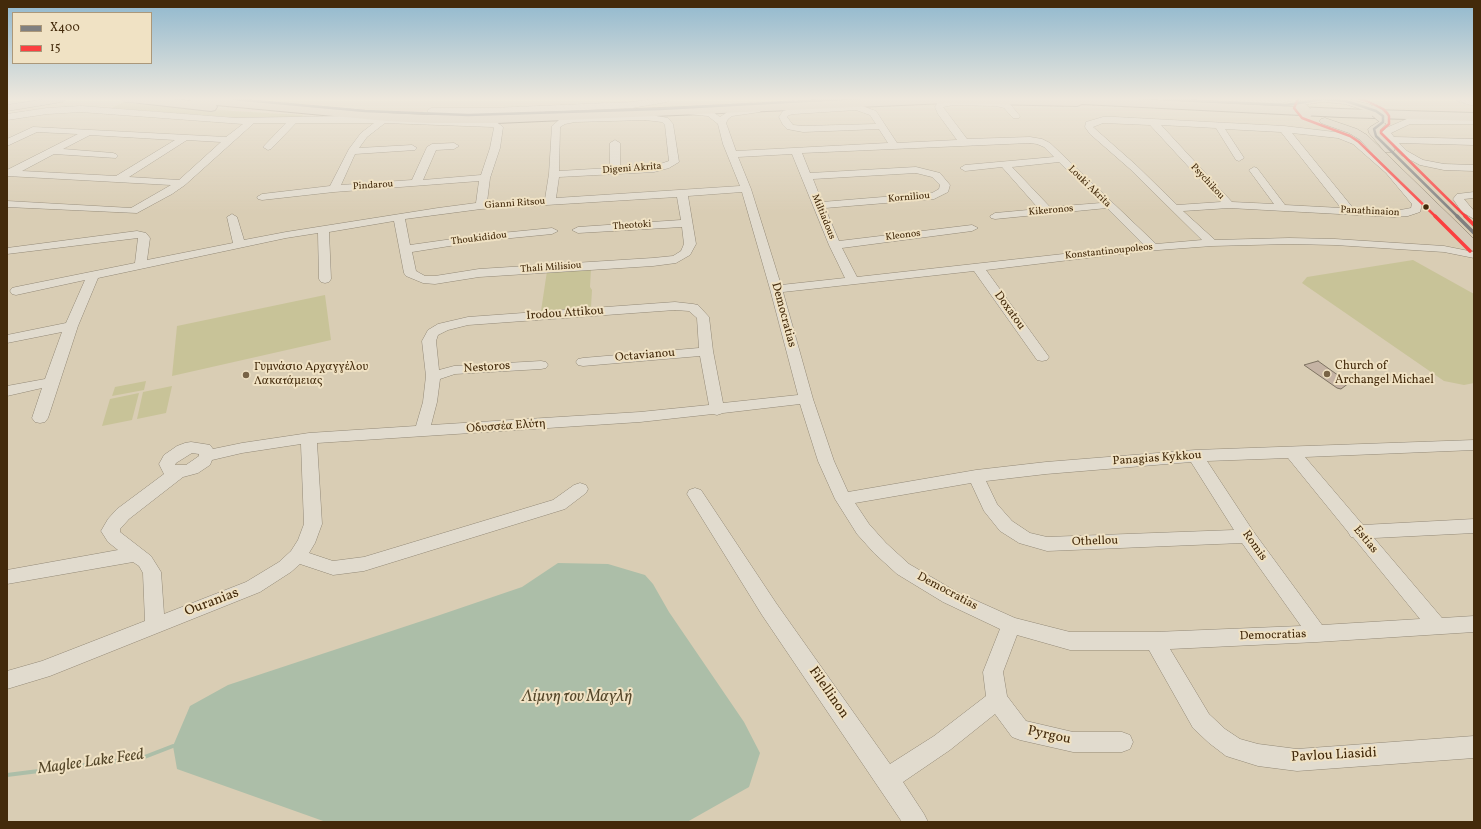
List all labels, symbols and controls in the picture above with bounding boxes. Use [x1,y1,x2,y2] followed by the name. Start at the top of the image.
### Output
[12,12,152,64] legend
[50,20,80,36] text: X400
[50,40,60,56] text: 15
[602,161,662,177] street label: Digeni Akrita
[1187,162,1227,202] street label: Psychikou
[1065,164,1113,210] street label: Louki Akrita
[352,179,394,193] street label: Pindarou
[888,190,930,206] street label: Korniliou
[809,193,837,241] street label: Miltiadous
[484,196,546,212] street label: Gianni Ritsou
[1421,202,1431,212] unlabelled marker
[1028,203,1074,219] street label: Kikeronos
[1340,204,1400,220] street label: Panathinaion
[612,219,652,233] street label: Theotoki
[885,228,921,244] street label: Kleonos
[450,230,508,248] street label: Thoukididou
[1065,241,1153,263] street label: Konstantinoupoleos
[520,260,582,276] street label: Thali Milisiou
[767,281,799,349] street label: Democratias
[990,289,1028,333] street label: Doxatou
[526,304,604,324] street label: Irodou Attikou
[614,346,676,366] street label: Octavianou
[463,359,511,377] street label: Nestoros
[1335,360,1434,388] place label: Church of Archangel Michael
[254,361,368,389] place label: Γυμνάσιο Αρχαγγέλου Λακατάμειας
[1322,369,1332,379] marker: Church of Archangel Michael
[241,370,251,380] marker: Γυμνάσιο Αρχαγγέλου Λακατάμειας
[466,417,546,437] street label: Οδυσσέα Ελύτη
[1112,449,1202,469] street label: Panagias Kykkou
[1349,523,1381,557] street label: Estias
[1238,528,1270,564] street label: Romis
[1072,534,1118,550] street label: Othellou
[914,570,980,614] street label: Democratias
[183,585,241,621] street label: Ouranias
[1239,628,1307,644] street label: Democratias
[804,664,852,722] street label: Filellinon
[522,688,632,708] water label: Λίμνη του Μαγλή
[1026,723,1072,749] street label: Pyrgou
[1291,745,1377,767] street label: Pavlou Liasidi
[37,746,145,780] water label: Maglee Lake Feed

